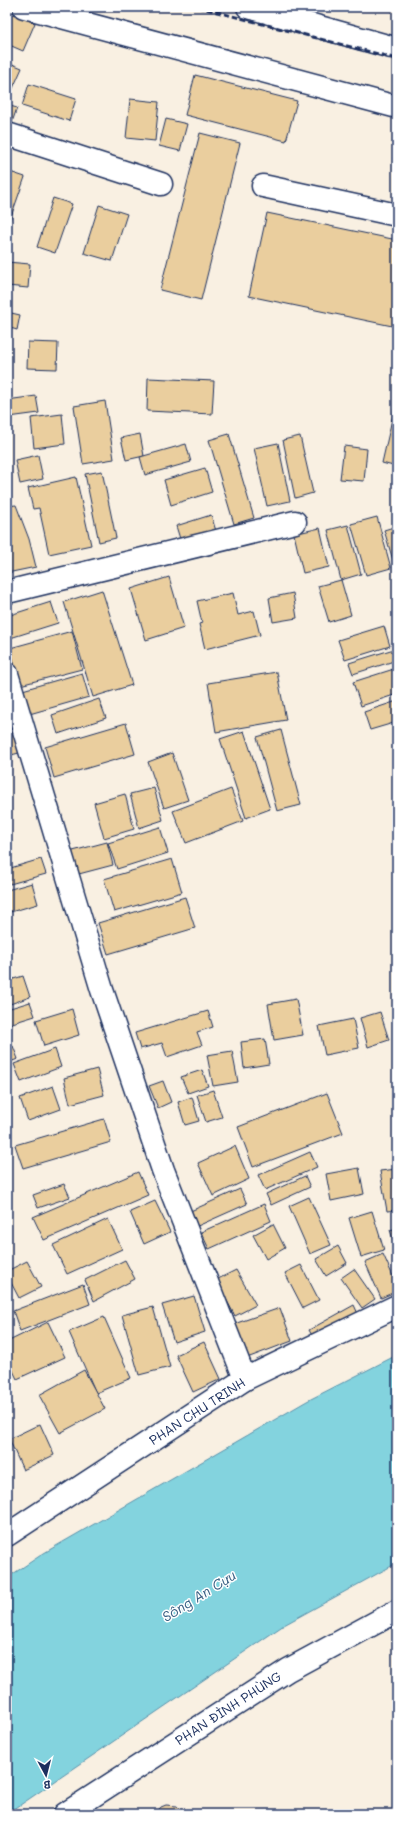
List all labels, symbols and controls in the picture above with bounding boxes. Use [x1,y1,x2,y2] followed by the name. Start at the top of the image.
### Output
[145,1373,248,1448] street label: PHAN CHU TRINH
[158,1565,239,1626] water label: Sông An Cựu
[171,1667,284,1748] street label: PHAN ĐÌNH PHÙNG
[26,1755,66,1795] north arrow
[43,1778,52,1793] text: B

